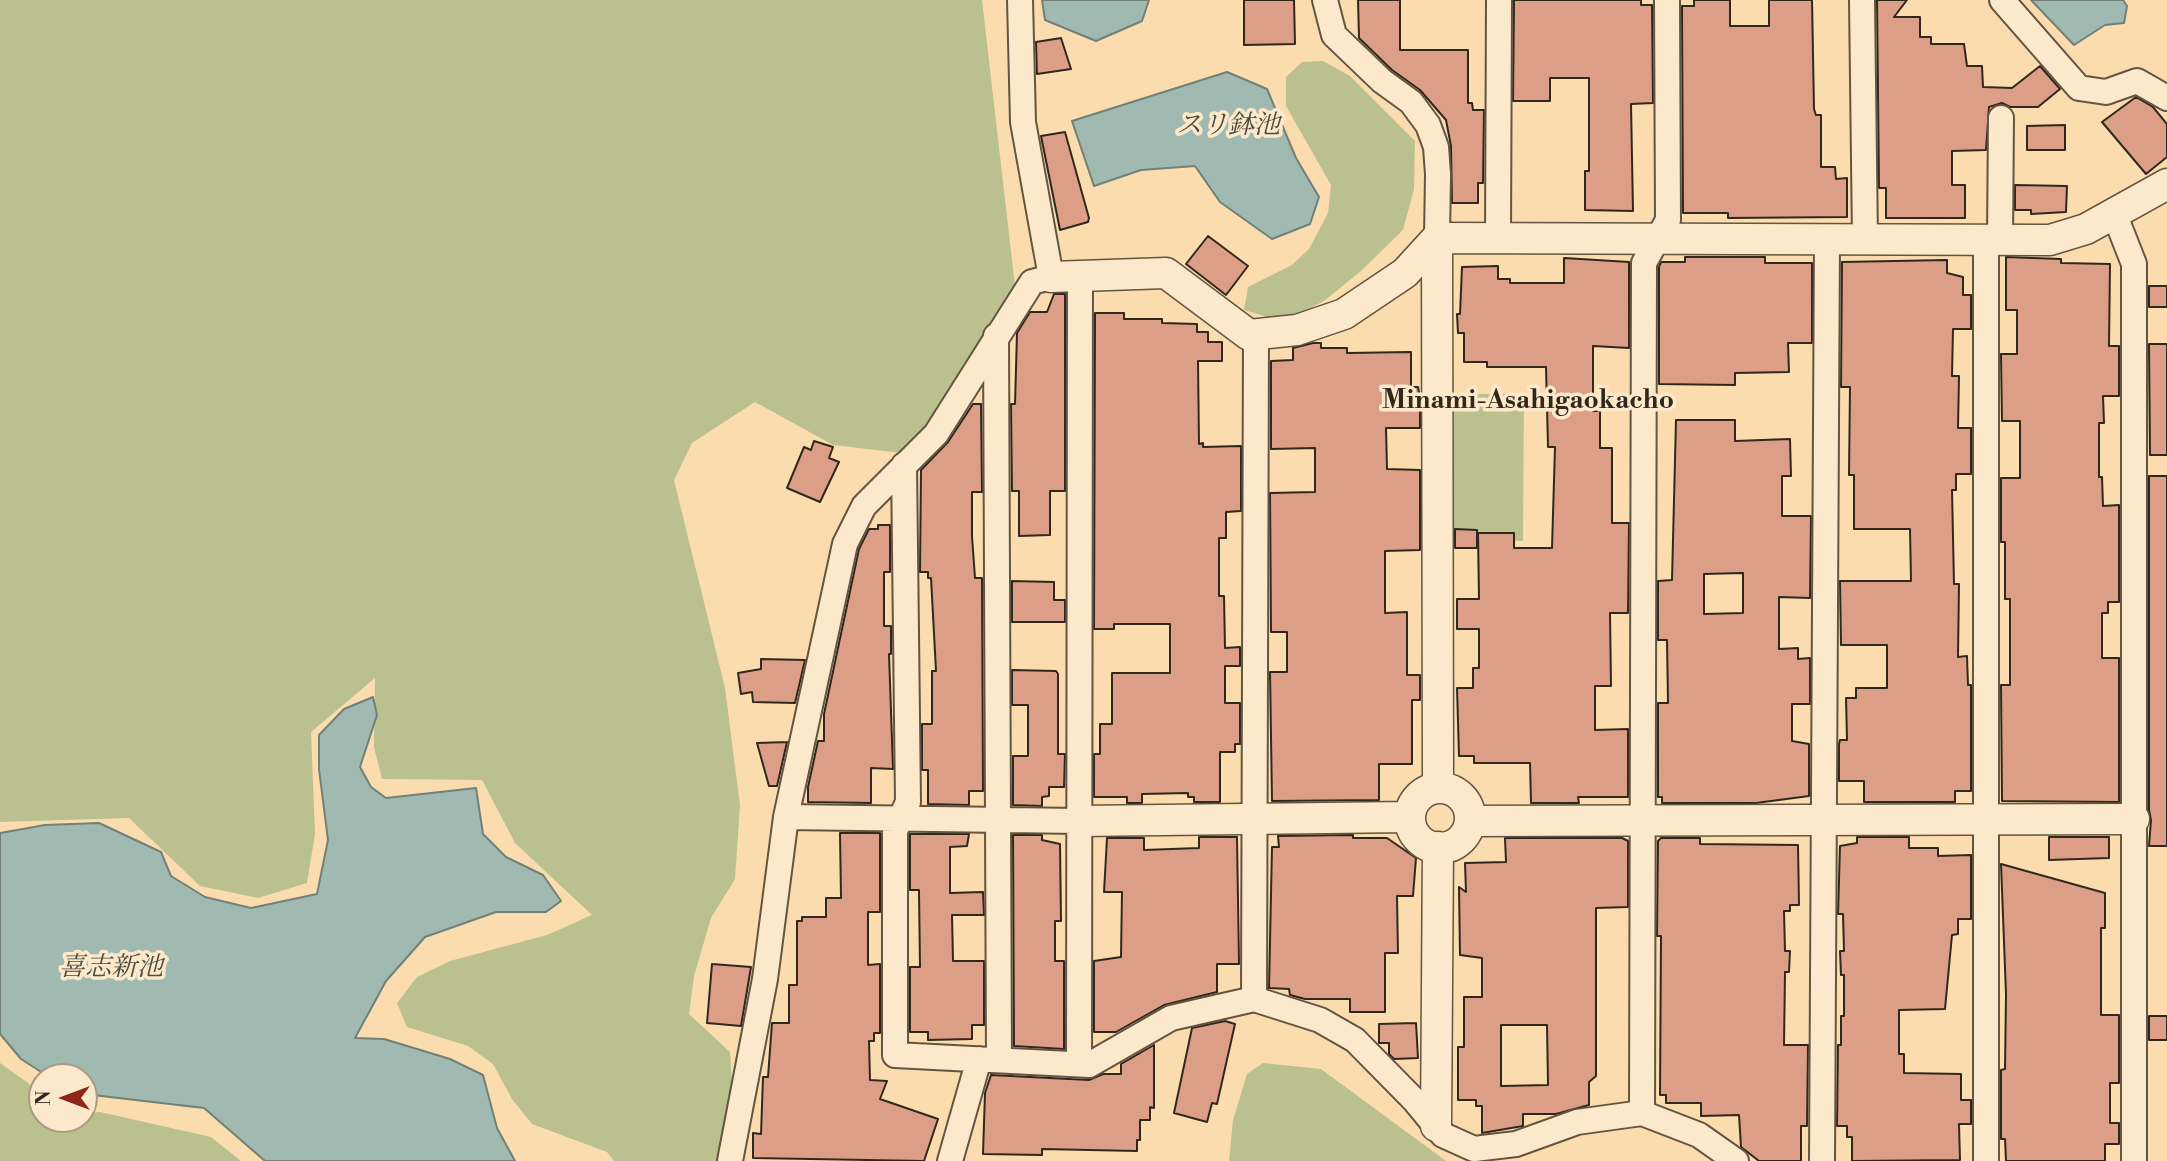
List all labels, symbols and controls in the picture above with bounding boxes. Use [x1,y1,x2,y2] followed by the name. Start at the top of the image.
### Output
[1176,111,1280,143] water label: スリ鉢池
[1382,386,1674,418] district label: Minami-Asahigaokacho
[59,953,163,985] water label: 喜志新池
[28,1063,98,1133] north arrow
[32,1090,56,1106] text: N

